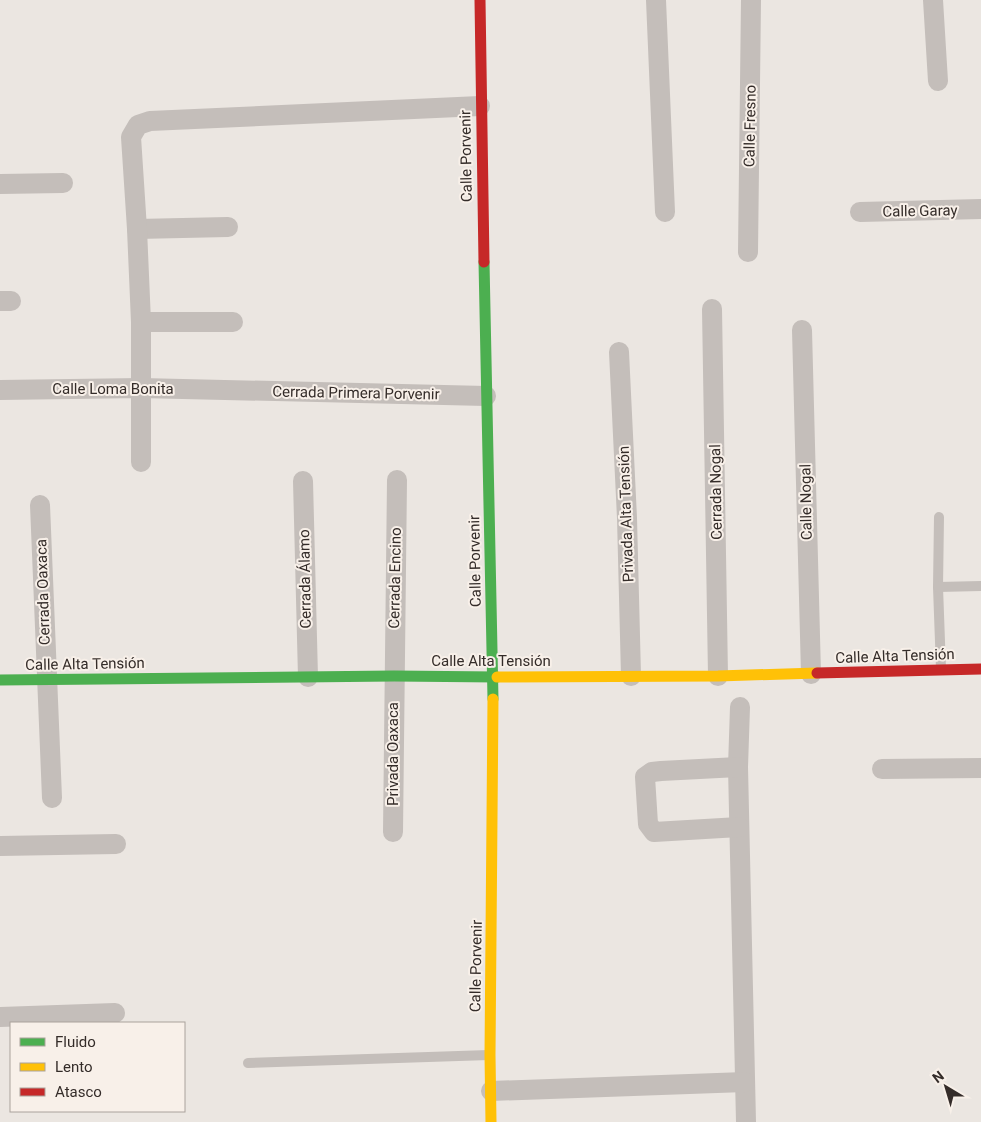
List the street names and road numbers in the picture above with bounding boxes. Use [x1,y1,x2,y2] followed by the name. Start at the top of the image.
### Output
[740,85,760,167] street label: Calle Fresno
[456,110,476,202] street label: Calle Porvenir
[882,201,958,221] street label: Calle Garay
[52,380,174,398] street label: Calle Loma Bonita
[272,383,440,403] street label: Cerrada Primera Porvenir
[706,444,726,540] street label: Cerrada Nogal
[615,445,637,583] street label: Privada Alta Tensión
[796,464,816,540] street label: Calle Nogal
[465,515,485,607] street label: Calle Porvenir
[385,527,405,629] street label: Cerrada Encino
[295,529,315,629] street label: Cerrada Álamo
[32,539,54,645] street label: Cerrada Oaxaca
[835,645,955,667] street label: Calle Alta Tensión
[431,652,551,670] street label: Calle Alta Tensión
[25,654,145,674] street label: Calle Alta Tensión
[384,702,402,806] street label: Privada Oaxaca
[466,920,486,1012] street label: Calle Porvenir

